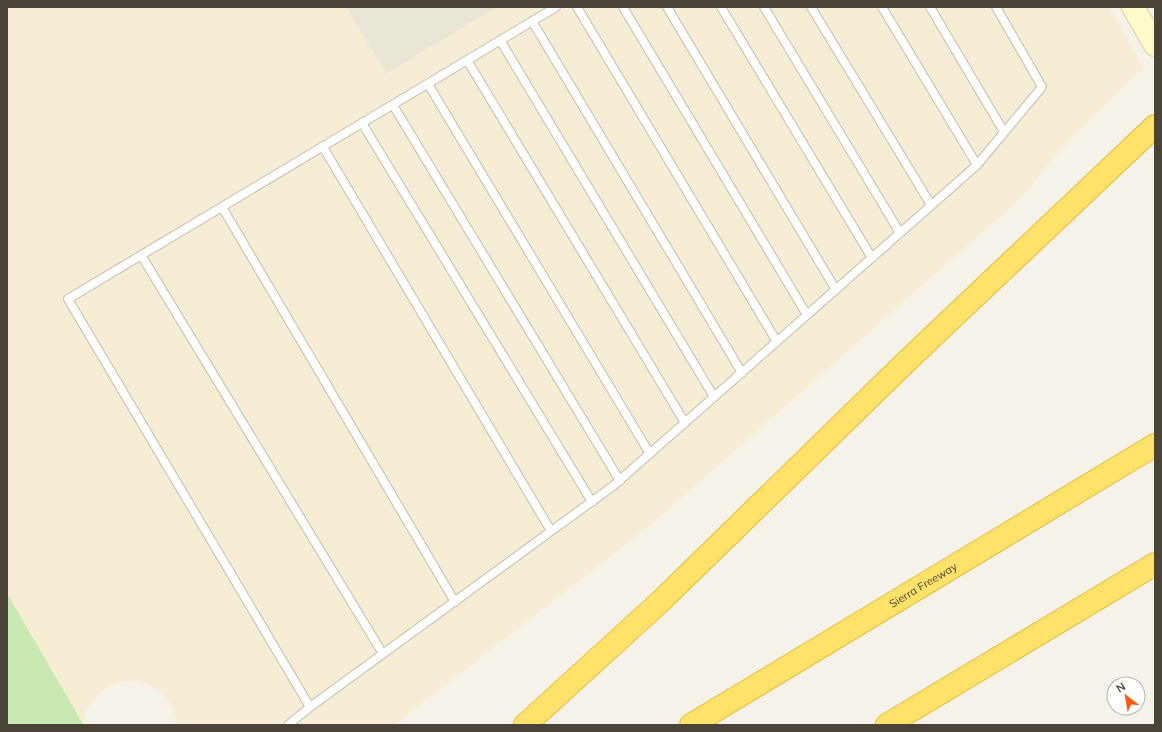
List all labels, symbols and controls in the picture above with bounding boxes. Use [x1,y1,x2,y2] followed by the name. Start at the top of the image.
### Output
[887,559,960,611] street label: Sierra Freeway
[1106,676,1146,716] north arrow
[1114,679,1128,696] text: N

